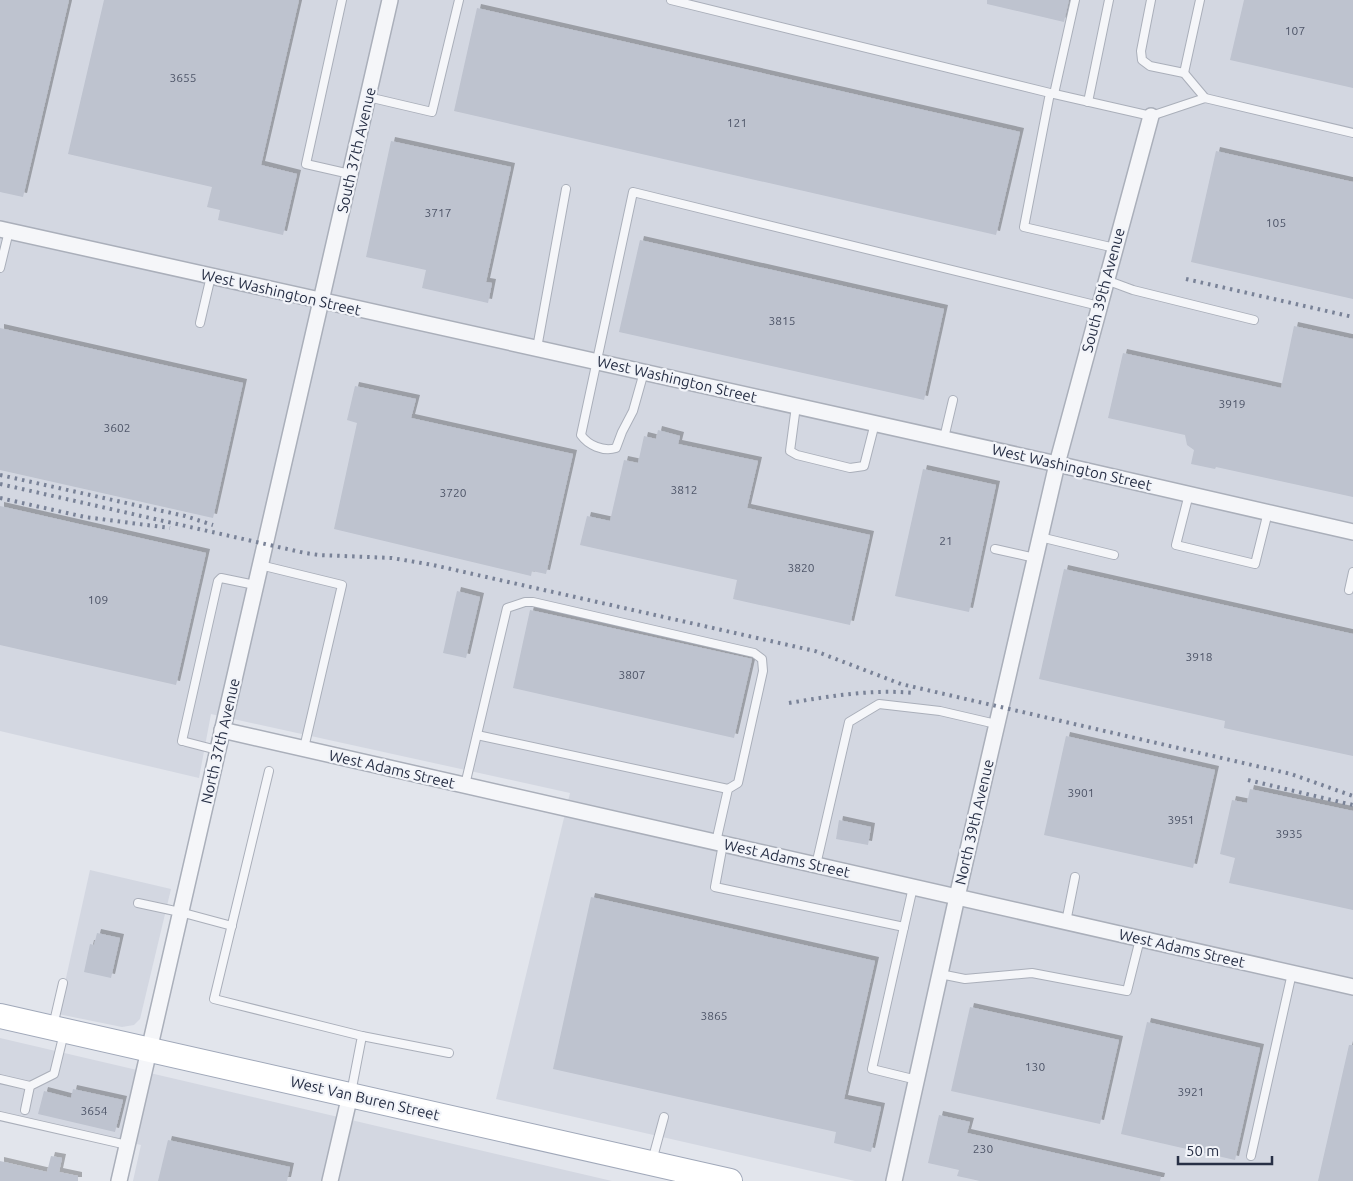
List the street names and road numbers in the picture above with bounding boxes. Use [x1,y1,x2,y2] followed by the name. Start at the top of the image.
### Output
[333,86,379,214] street label: South 37th Avenue
[1078,226,1128,354] street label: South 39th Avenue
[199,265,363,319] street label: West Washington Street
[595,352,759,406] street label: West Washington Street
[990,440,1154,494] street label: West Washington Street
[197,677,243,805] street label: North 37th Avenue
[327,746,457,792] street label: West Adams Street
[951,758,997,886] street label: North 39th Avenue
[722,835,852,881] street label: West Adams Street
[1117,925,1247,971] street label: West Adams Street
[289,1073,441,1123] street label: West Van Buren Street

